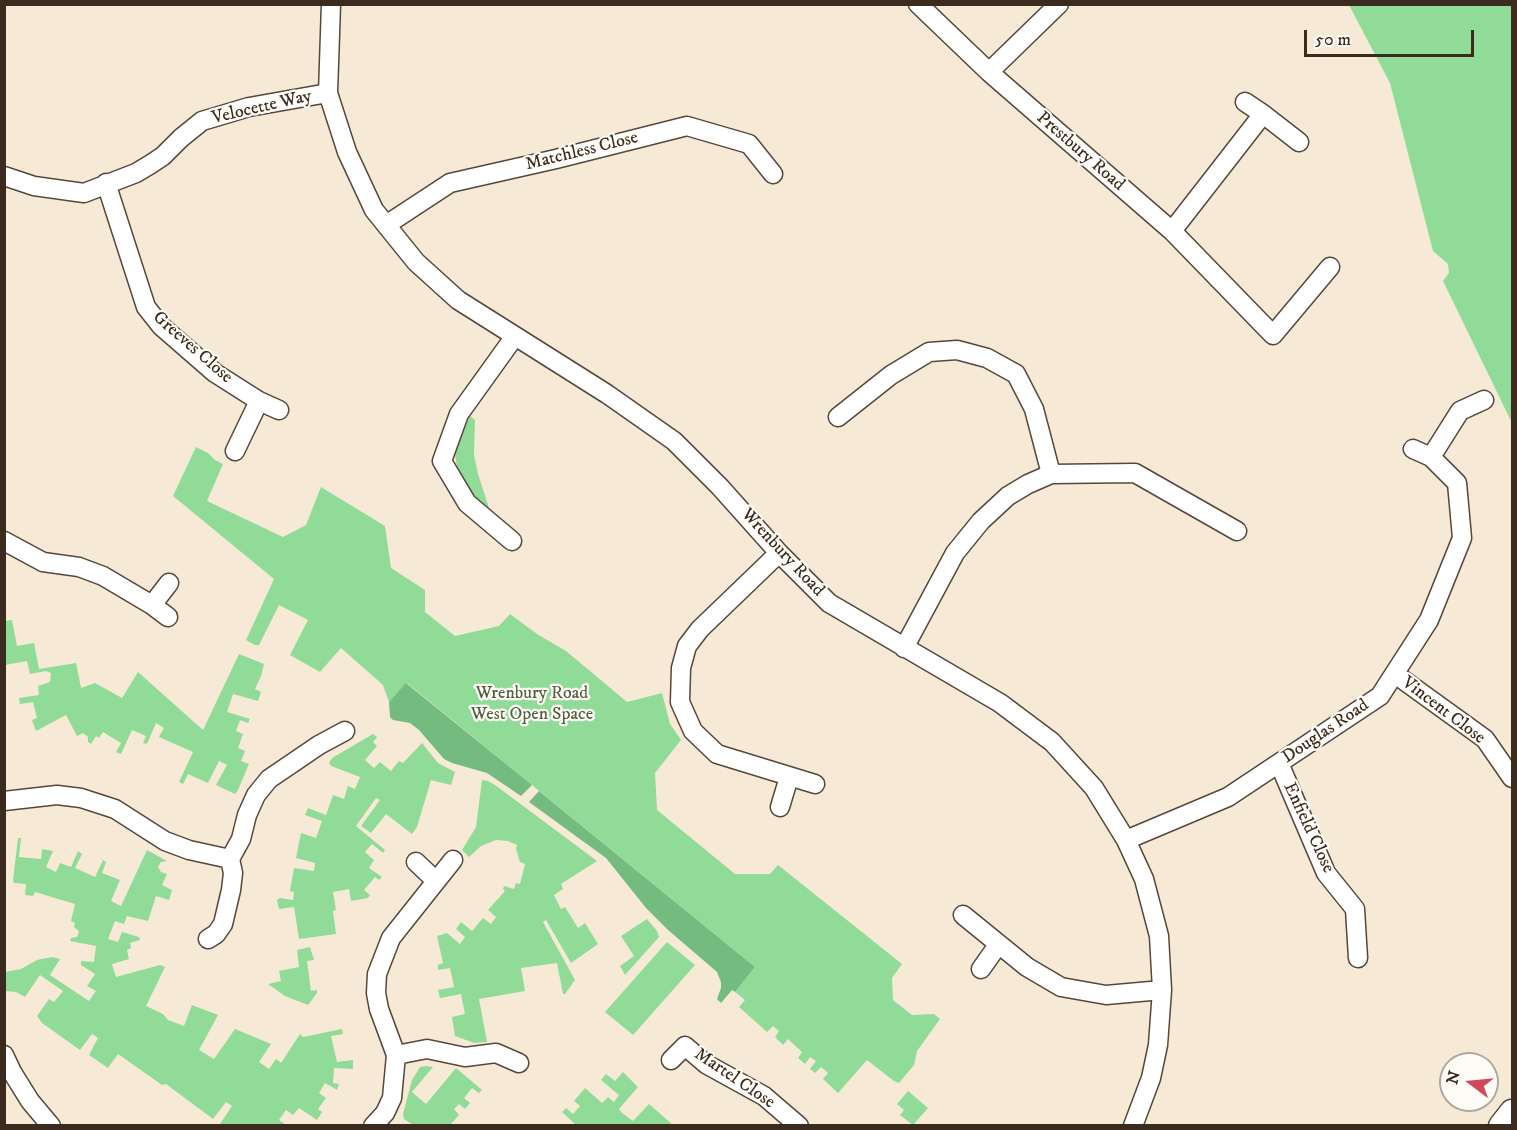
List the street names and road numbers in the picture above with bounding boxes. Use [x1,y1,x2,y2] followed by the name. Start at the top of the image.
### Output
[210,86,314,130] street label: Velocette Way
[1031,108,1129,196] street label: Prestbury Road
[523,128,641,176] street label: Matchless Close
[148,307,236,389] street label: Greeves Close
[736,504,828,602] street label: Wrenbury Road
[1397,673,1489,749] street label: Vincent Close
[1279,695,1373,769] street label: Douglas Road
[1278,779,1338,877] street label: Enfield Close
[689,1044,779,1114] street label: Martel Close

